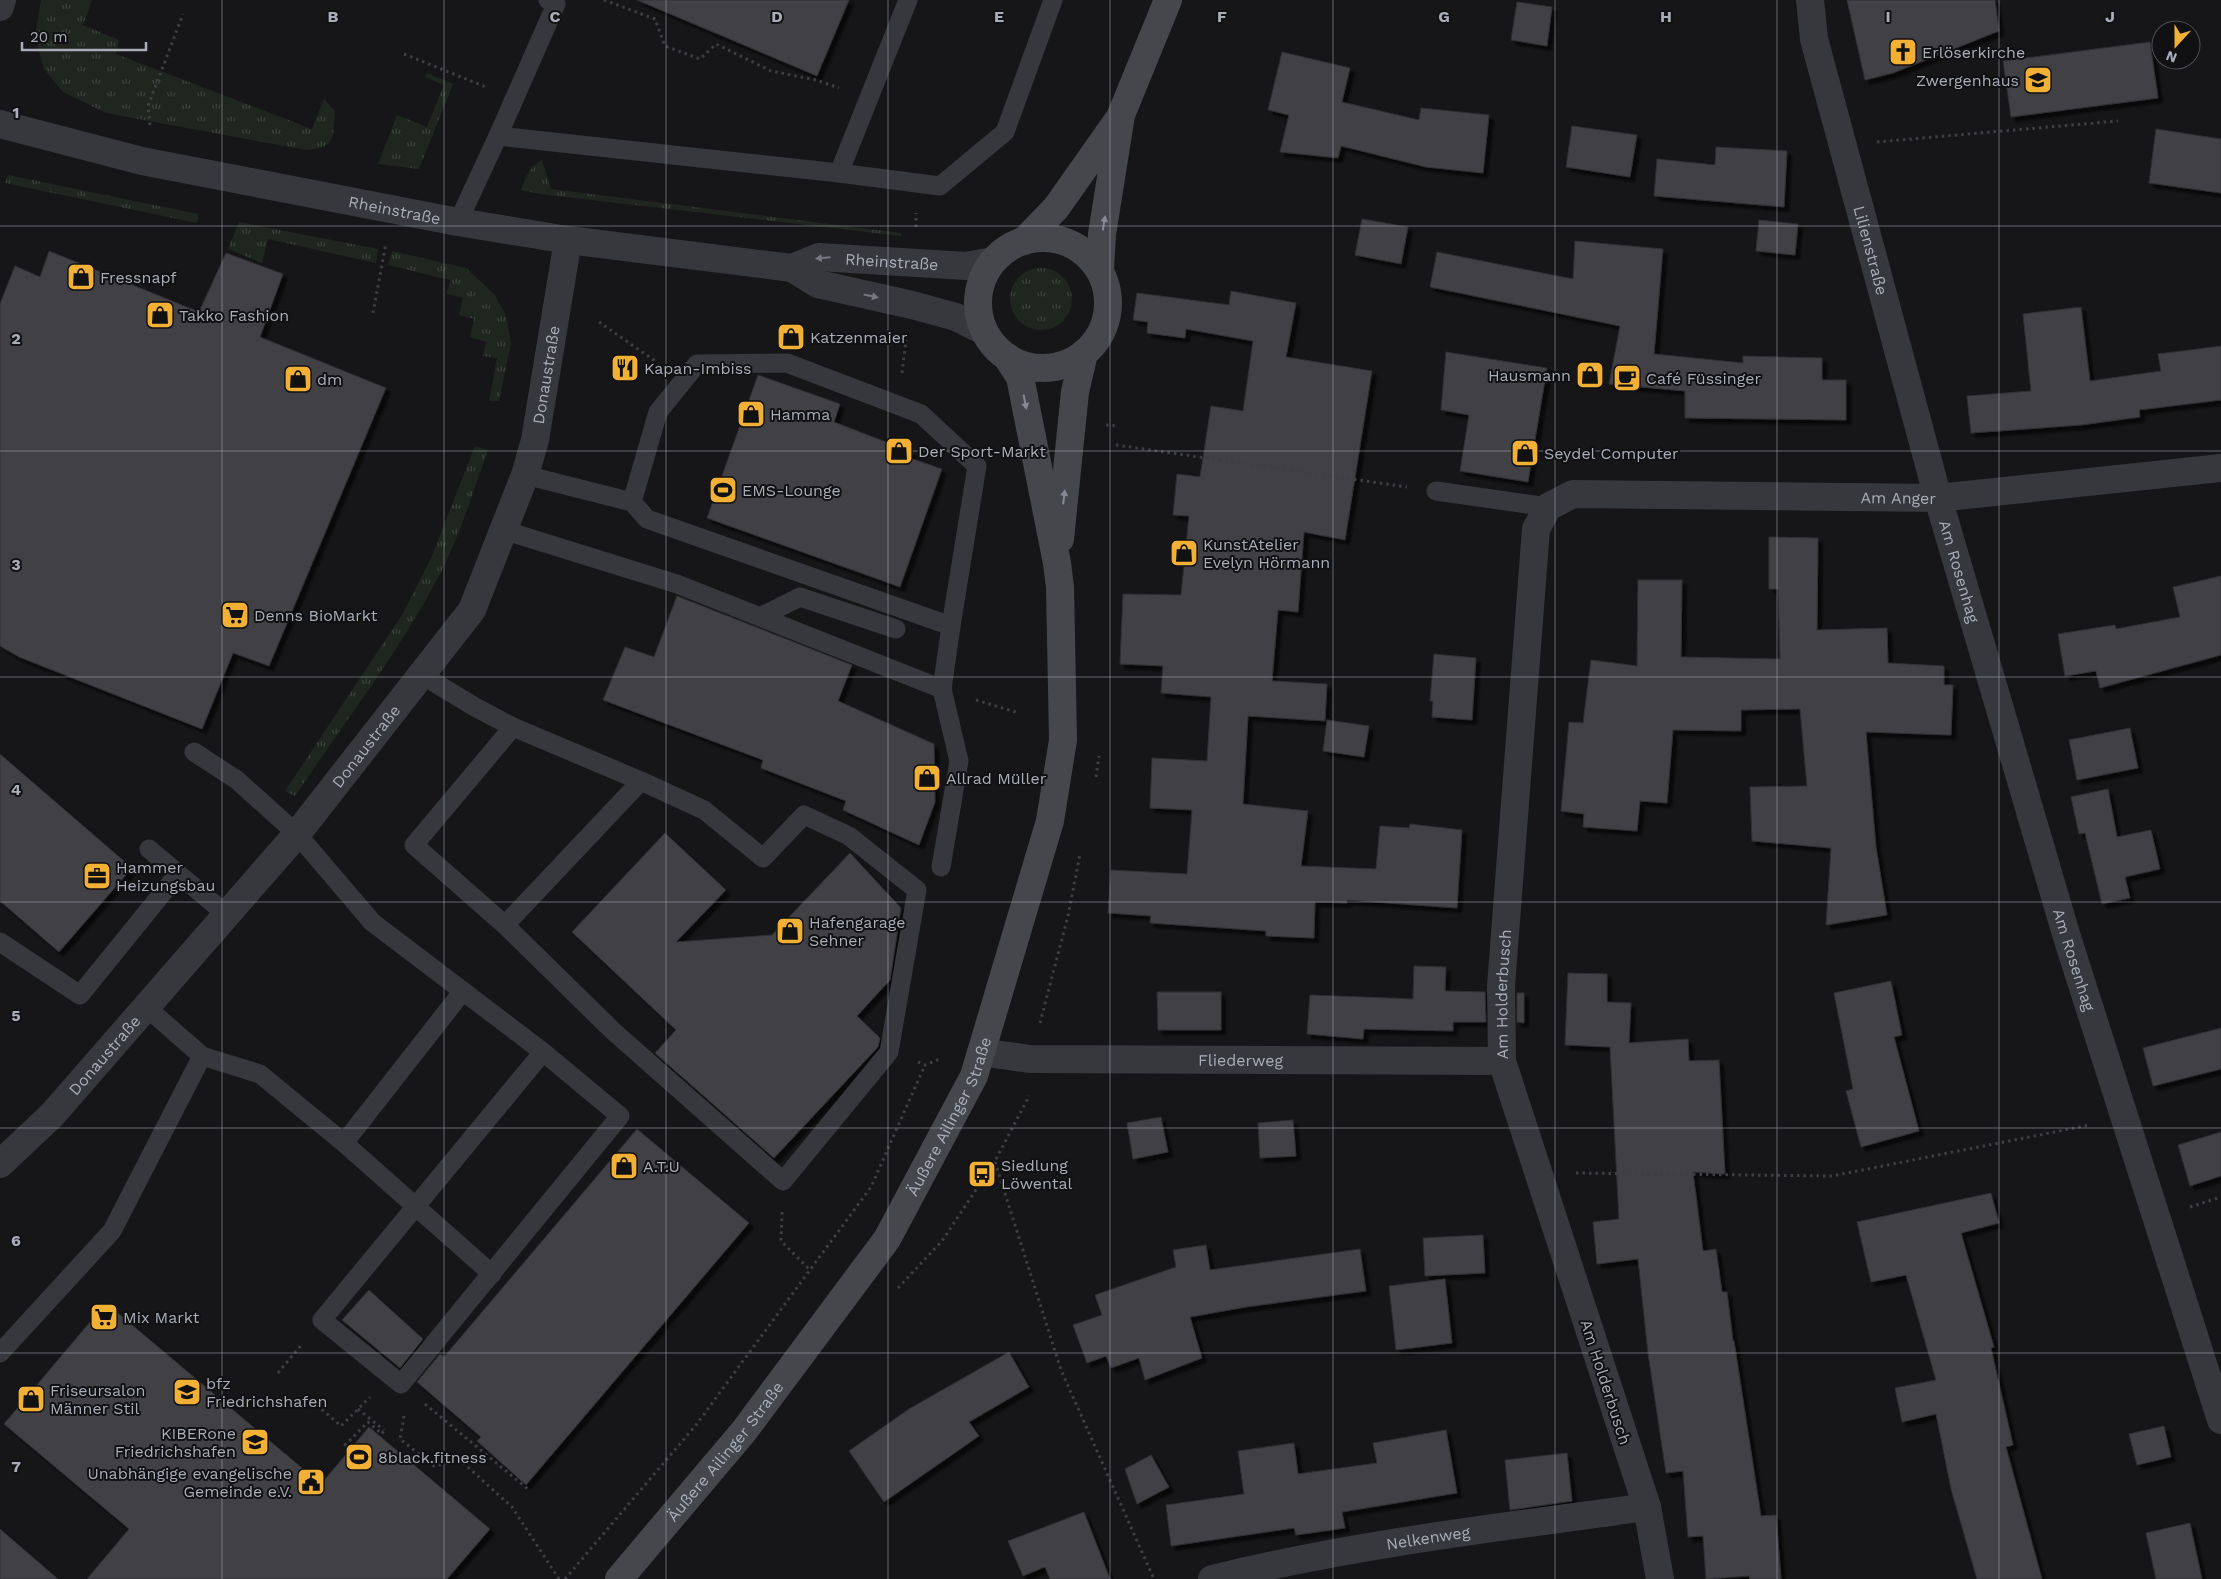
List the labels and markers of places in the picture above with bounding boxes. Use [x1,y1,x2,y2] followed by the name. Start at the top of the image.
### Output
[1888,37,1918,67] church icon: Erlöserkirche
[1922,43,2025,62] place label: Erlöserkirche
[2023,65,2053,95] school or university icon: Zwergenhaus
[1916,71,2019,90] place label: Zwergenhaus
[66,262,96,292] shop icon: Fressnapf
[100,268,177,287] place label: Fressnapf
[145,300,175,330] shop icon: Takko Fashion
[179,306,289,325] place label: Takko Fashion
[776,322,806,352] shop icon: Katzenmaier
[810,328,908,347] place label: Katzenmaier
[610,353,640,383] restaurant icon: Kapan-Imbiss
[644,359,752,378] place label: Kapan-Imbiss
[1575,360,1605,390] shop icon: Hausmann
[1612,363,1642,393] cafe icon: Café Füssinger
[283,364,313,394] shop icon: dm
[1488,366,1571,385] place label: Hausmann
[1646,369,1761,388] place label: Café Füssinger
[317,370,342,389] place label: dm
[736,399,766,429] shop icon: Hamma
[770,405,830,424] place label: Hamma
[884,436,914,466] shop icon: Der Sport-Markt
[1510,438,1540,468] shop icon: Seydel Computer
[918,442,1046,461] place label: Der Sport-Markt
[1544,444,1679,463] place label: Seydel Computer
[708,475,738,505] sports icon: EMS-Lounge
[742,481,841,500] place label: EMS-Lounge
[1203,535,1330,572] place label: KunstAtelier Evelyn Hörmann
[1169,538,1199,568] shop icon: KunstAtelier Evelyn Hörmann
[220,600,250,630] supermarket icon: Denns BioMarkt
[254,606,378,625] place label: Denns BioMarkt
[912,763,942,793] shop icon: Allrad Müller
[946,769,1047,788] place label: Allrad Müller
[116,858,215,895] place label: Hammer Heizungsbau
[82,861,112,891] office icon: Hammer Heizungsbau
[809,913,906,950] place label: Hafengarage Sehner
[775,916,805,946] shop icon: Hafengarage Sehner
[609,1151,639,1181] shop icon: A.T.U
[1001,1156,1073,1193] place label: Siedlung Löwental
[643,1157,680,1176] place label: A.T.U
[967,1159,997,1189] bus stop icon: Siedlung Löwental
[89,1302,119,1332] supermarket icon: Mix Markt
[123,1308,200,1327] place label: Mix Markt
[206,1374,327,1411] place label: bfz Friedrichshafen
[172,1377,202,1407] school or university icon: bfz Friedrichshafen
[50,1381,146,1418] place label: Friseursalon Männer Stil
[16,1384,46,1414] shop icon: Friseursalon Männer Stil
[115,1424,236,1461] place label: KIBERone Friedrichshafen
[240,1427,270,1457] school or university icon: KIBERone Friedrichshafen
[344,1442,374,1472] sports icon: 8black.fitness
[378,1448,487,1467] place label: 8black.fitness
[87,1464,292,1501] place label: Unabhängige evangelische Gemeinde e.V.
[296,1467,326,1497] public building icon: Unabhängige evangelische Gemeinde e.V.

